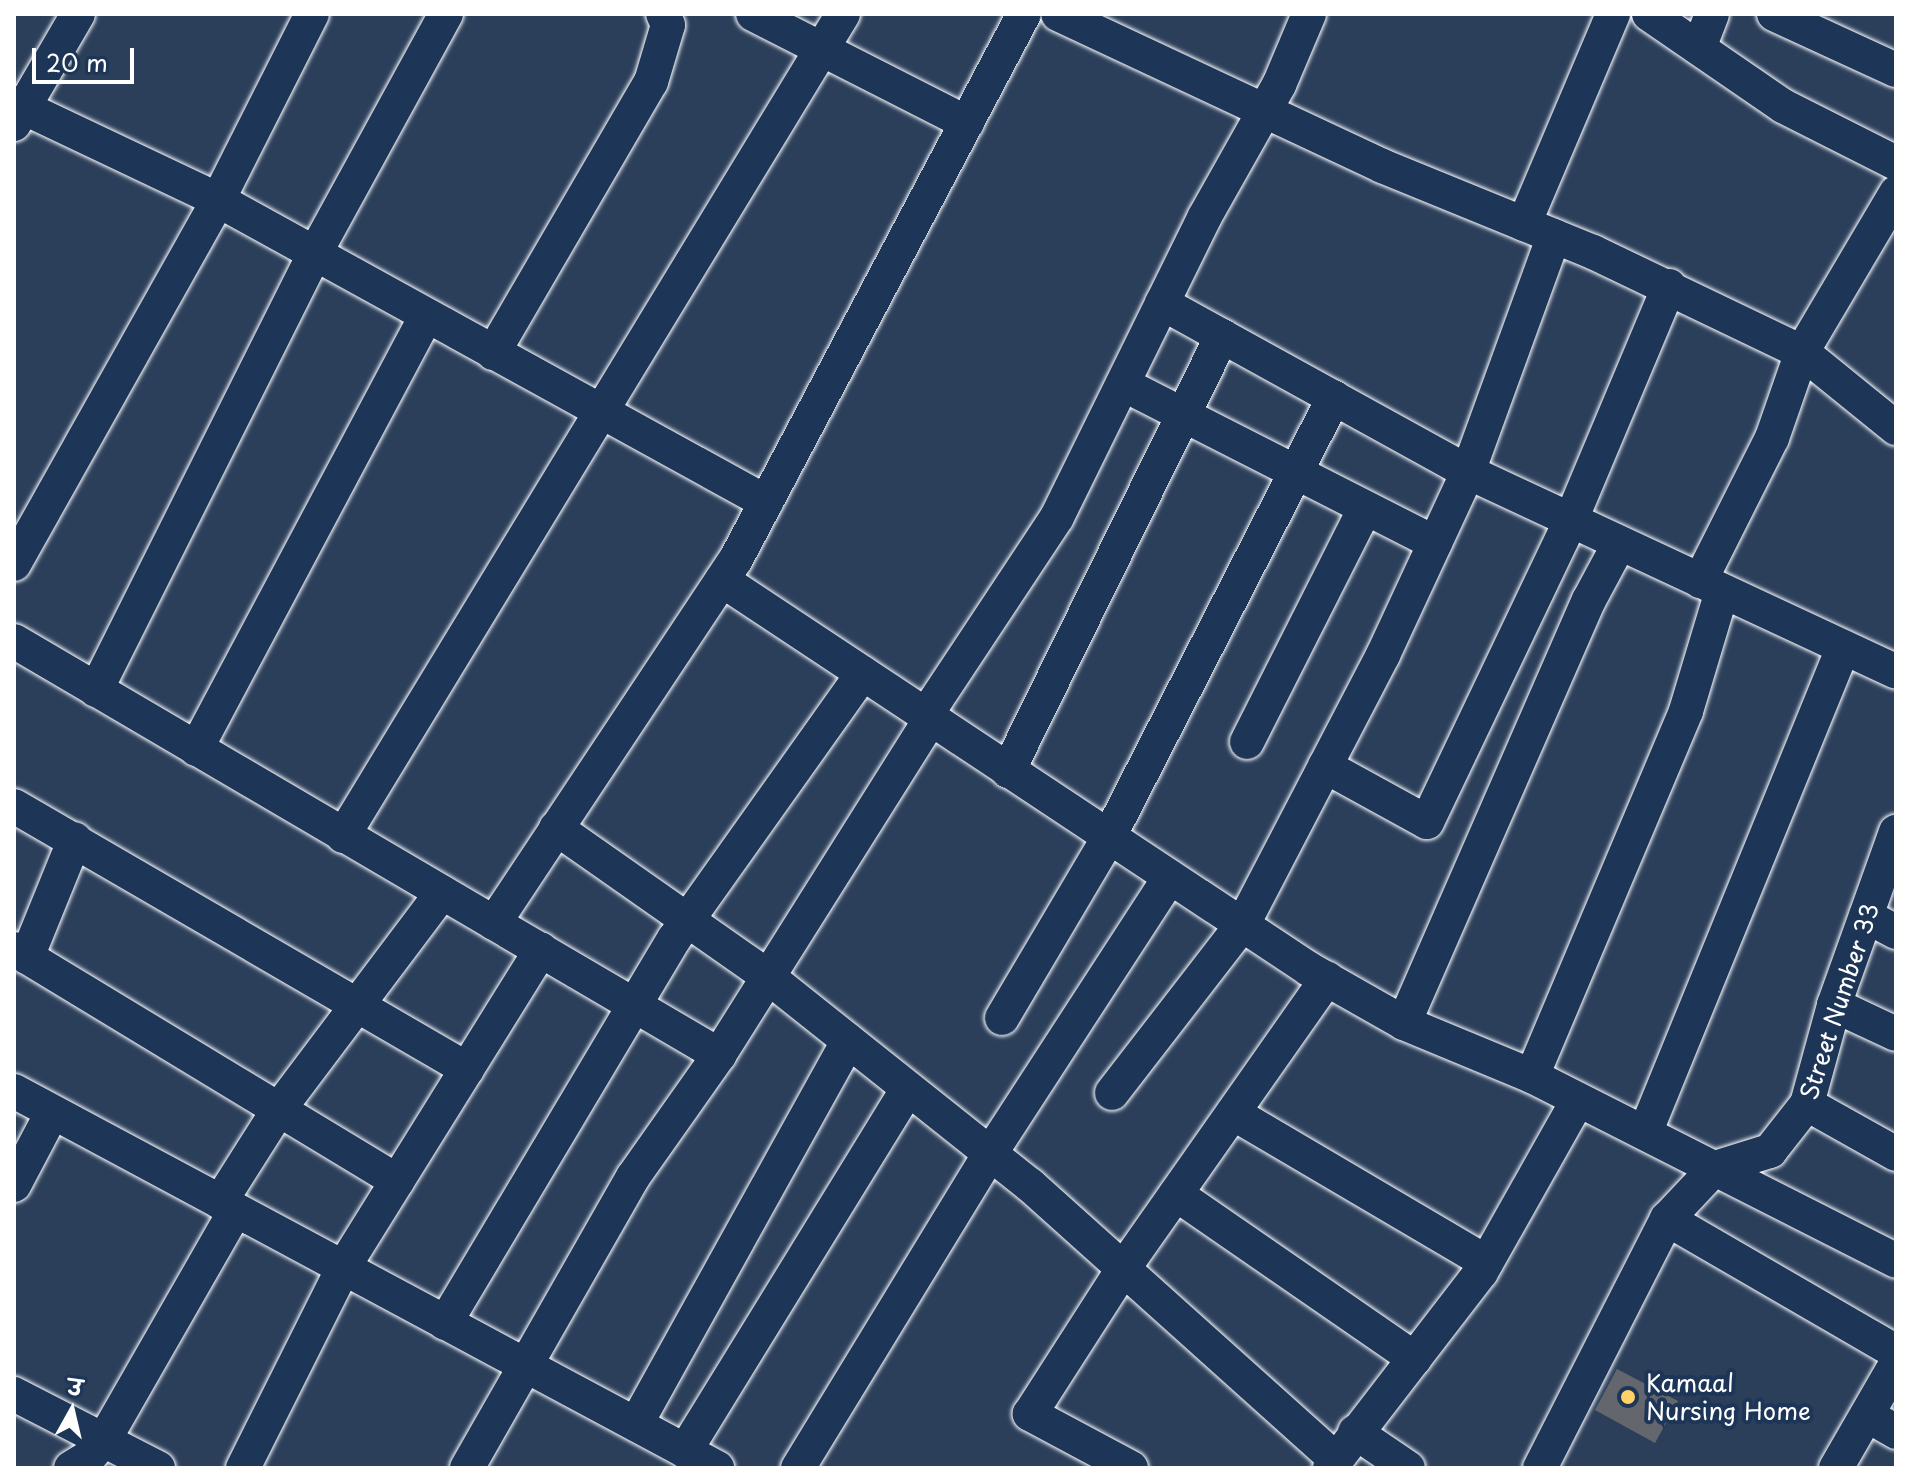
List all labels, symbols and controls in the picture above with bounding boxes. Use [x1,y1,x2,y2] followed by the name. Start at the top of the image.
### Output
[36,32,138,82] scale bar
[46,44,108,80] text: 20 m
[1793,897,1885,1105] street label: Street Number 33
[66,1368,85,1403] text: उ
[1646,1369,1811,1425] place label: Kamaal Nursing Home
[32,1370,112,1450] north arrow
[1617,1386,1639,1408] marker: Kamaal Nursing Home

